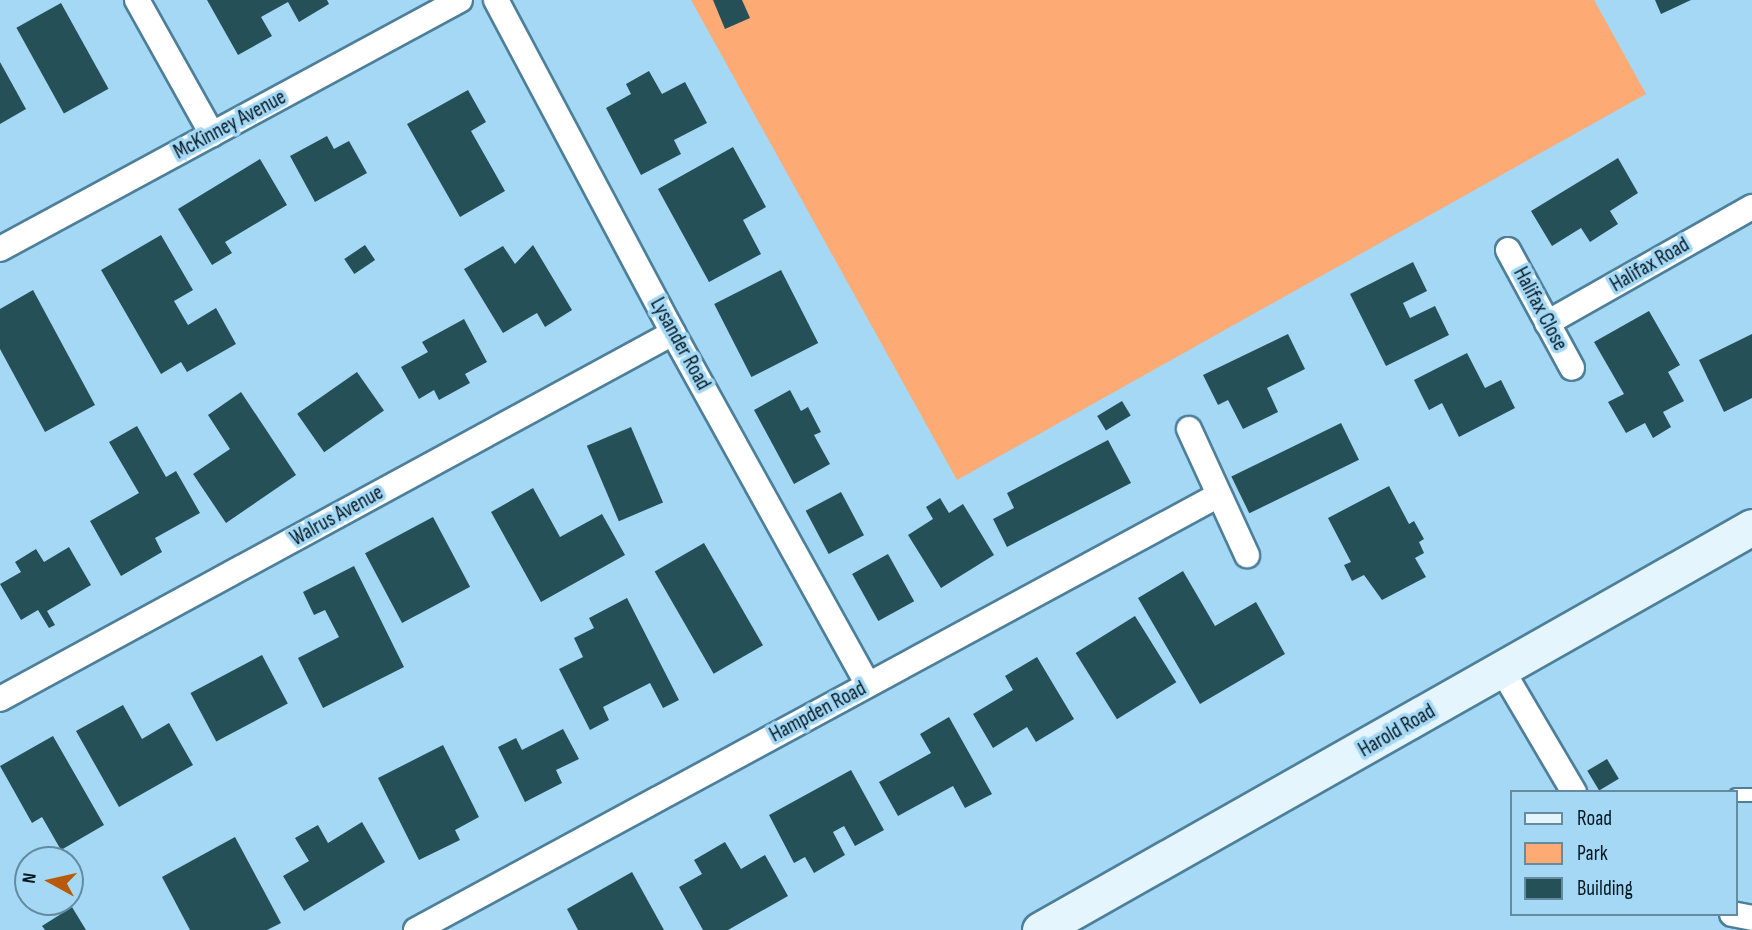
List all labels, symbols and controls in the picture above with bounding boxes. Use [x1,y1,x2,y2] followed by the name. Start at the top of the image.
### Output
[170,85,290,165] street label: McKinney Avenue
[1606,232,1694,298] street label: Halifax Road
[1508,263,1572,355] street label: Halifax Close
[644,294,716,394] street label: Lysander Road
[286,480,388,552] street label: Walrus Avenue
[766,676,870,748] street label: Hampden Road
[1354,699,1440,763] street label: Harold Road
[1510,790,1738,916] legend
[1577,806,1612,831] text: Road
[1577,841,1608,866] text: Park
[14,846,84,916] north arrow
[18,872,42,885] text: N
[1577,876,1633,901] text: Building

